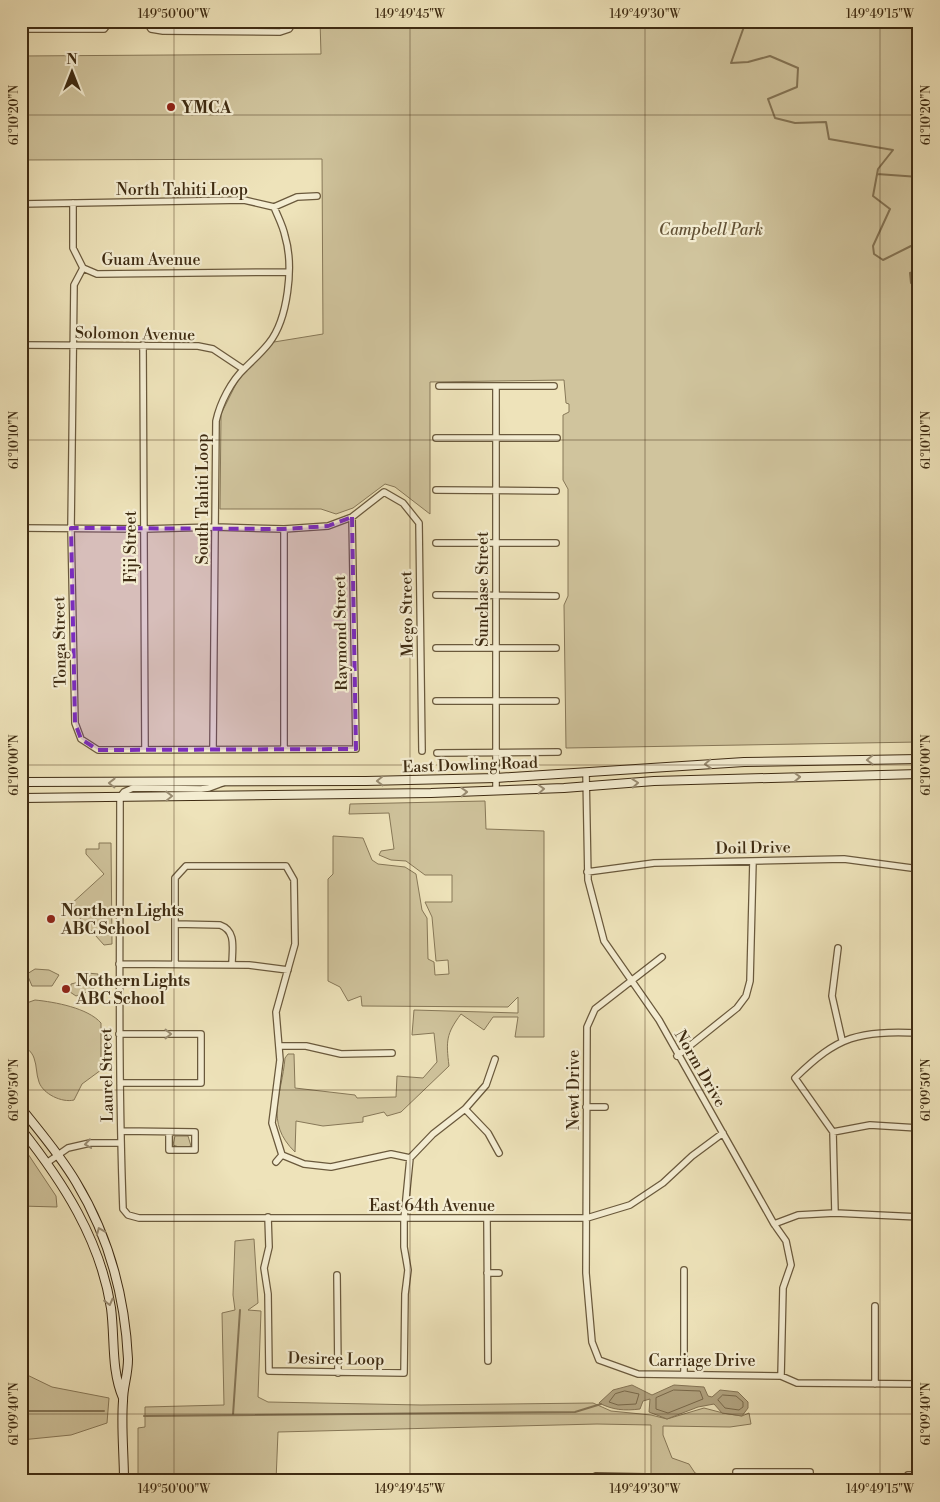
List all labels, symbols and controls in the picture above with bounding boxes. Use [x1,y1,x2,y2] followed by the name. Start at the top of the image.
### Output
[138,7,211,22] text: 149°50'00"W
[375,7,446,22] text: 149°49'45"W
[610,7,681,22] text: 149°49'30"W
[846,7,915,22] text: 149°49'15"W
[48,48,98,98] north arrow
[66,51,78,69] text: N
[7,85,22,145] text: 61°10'20"N
[919,85,934,145] text: 61°10'20"N
[181,98,232,118] place label: YMCA
[165,101,177,113] marker: YMCA
[116,180,248,200] street label: North Tahiti Loop
[659,220,763,240] park label: Campbell Park
[101,250,201,270] street label: Guam Avenue
[75,323,195,345] street label: Solomon Avenue
[7,411,22,469] text: 61°10'10"N
[919,411,934,469] text: 61°10'10"N
[193,433,213,565] street label: South Tahiti Loop
[121,510,141,583] street label: Fiji Street
[473,531,493,647] street label: Sunchase Street
[396,570,418,657] street label: Mego Street
[330,575,352,691] street label: Raymond Street
[49,596,71,688] street label: Tonga Street
[7,734,22,796] text: 61°10'00"N
[919,734,934,796] text: 61°10'00"N
[402,753,538,777] street label: East Dowling Road
[866,754,874,765] one-way arrow
[703,758,711,769] one-way arrow
[794,772,801,782] one-way arrow
[376,775,384,786] one-way arrow
[631,777,639,788] one-way arrow
[108,778,116,788] one-way arrow
[538,784,546,794] one-way arrow
[460,787,468,798] one-way arrow
[166,791,173,801] one-way arrow
[715,837,791,859] street label: Doil Drive
[60,901,184,939] place label: Northern Lights ABC School
[45,913,57,925] marker: Northern Lights ABC School
[75,971,190,1009] place label: Nothern Lights ABC School
[60,983,72,995] marker: Nothern Lights ABC School
[670,1026,730,1111] street label: Norm Drive
[96,1027,118,1122] street label: Laurel Street
[164,1029,172,1039] one-way arrow
[564,1050,584,1130] street label: Newt Drive
[7,1059,22,1121] text: 61°09'50"N
[919,1059,934,1121] text: 61°09'50"N
[84,1138,92,1149] one-way arrow
[369,1196,495,1216] street label: East 64th Avenue
[96,1227,107,1236] one-way arrow
[103,1297,114,1306] one-way arrow
[287,1348,385,1370] street label: Desiree Loop
[648,1351,756,1371] street label: Carriage Drive
[7,1382,22,1446] text: 61°09'40"N
[919,1382,934,1446] text: 61°09'40"N
[138,1482,211,1497] text: 149°50'00"W
[375,1482,446,1497] text: 149°49'45"W
[610,1482,681,1497] text: 149°49'30"W
[846,1482,915,1497] text: 149°49'15"W

